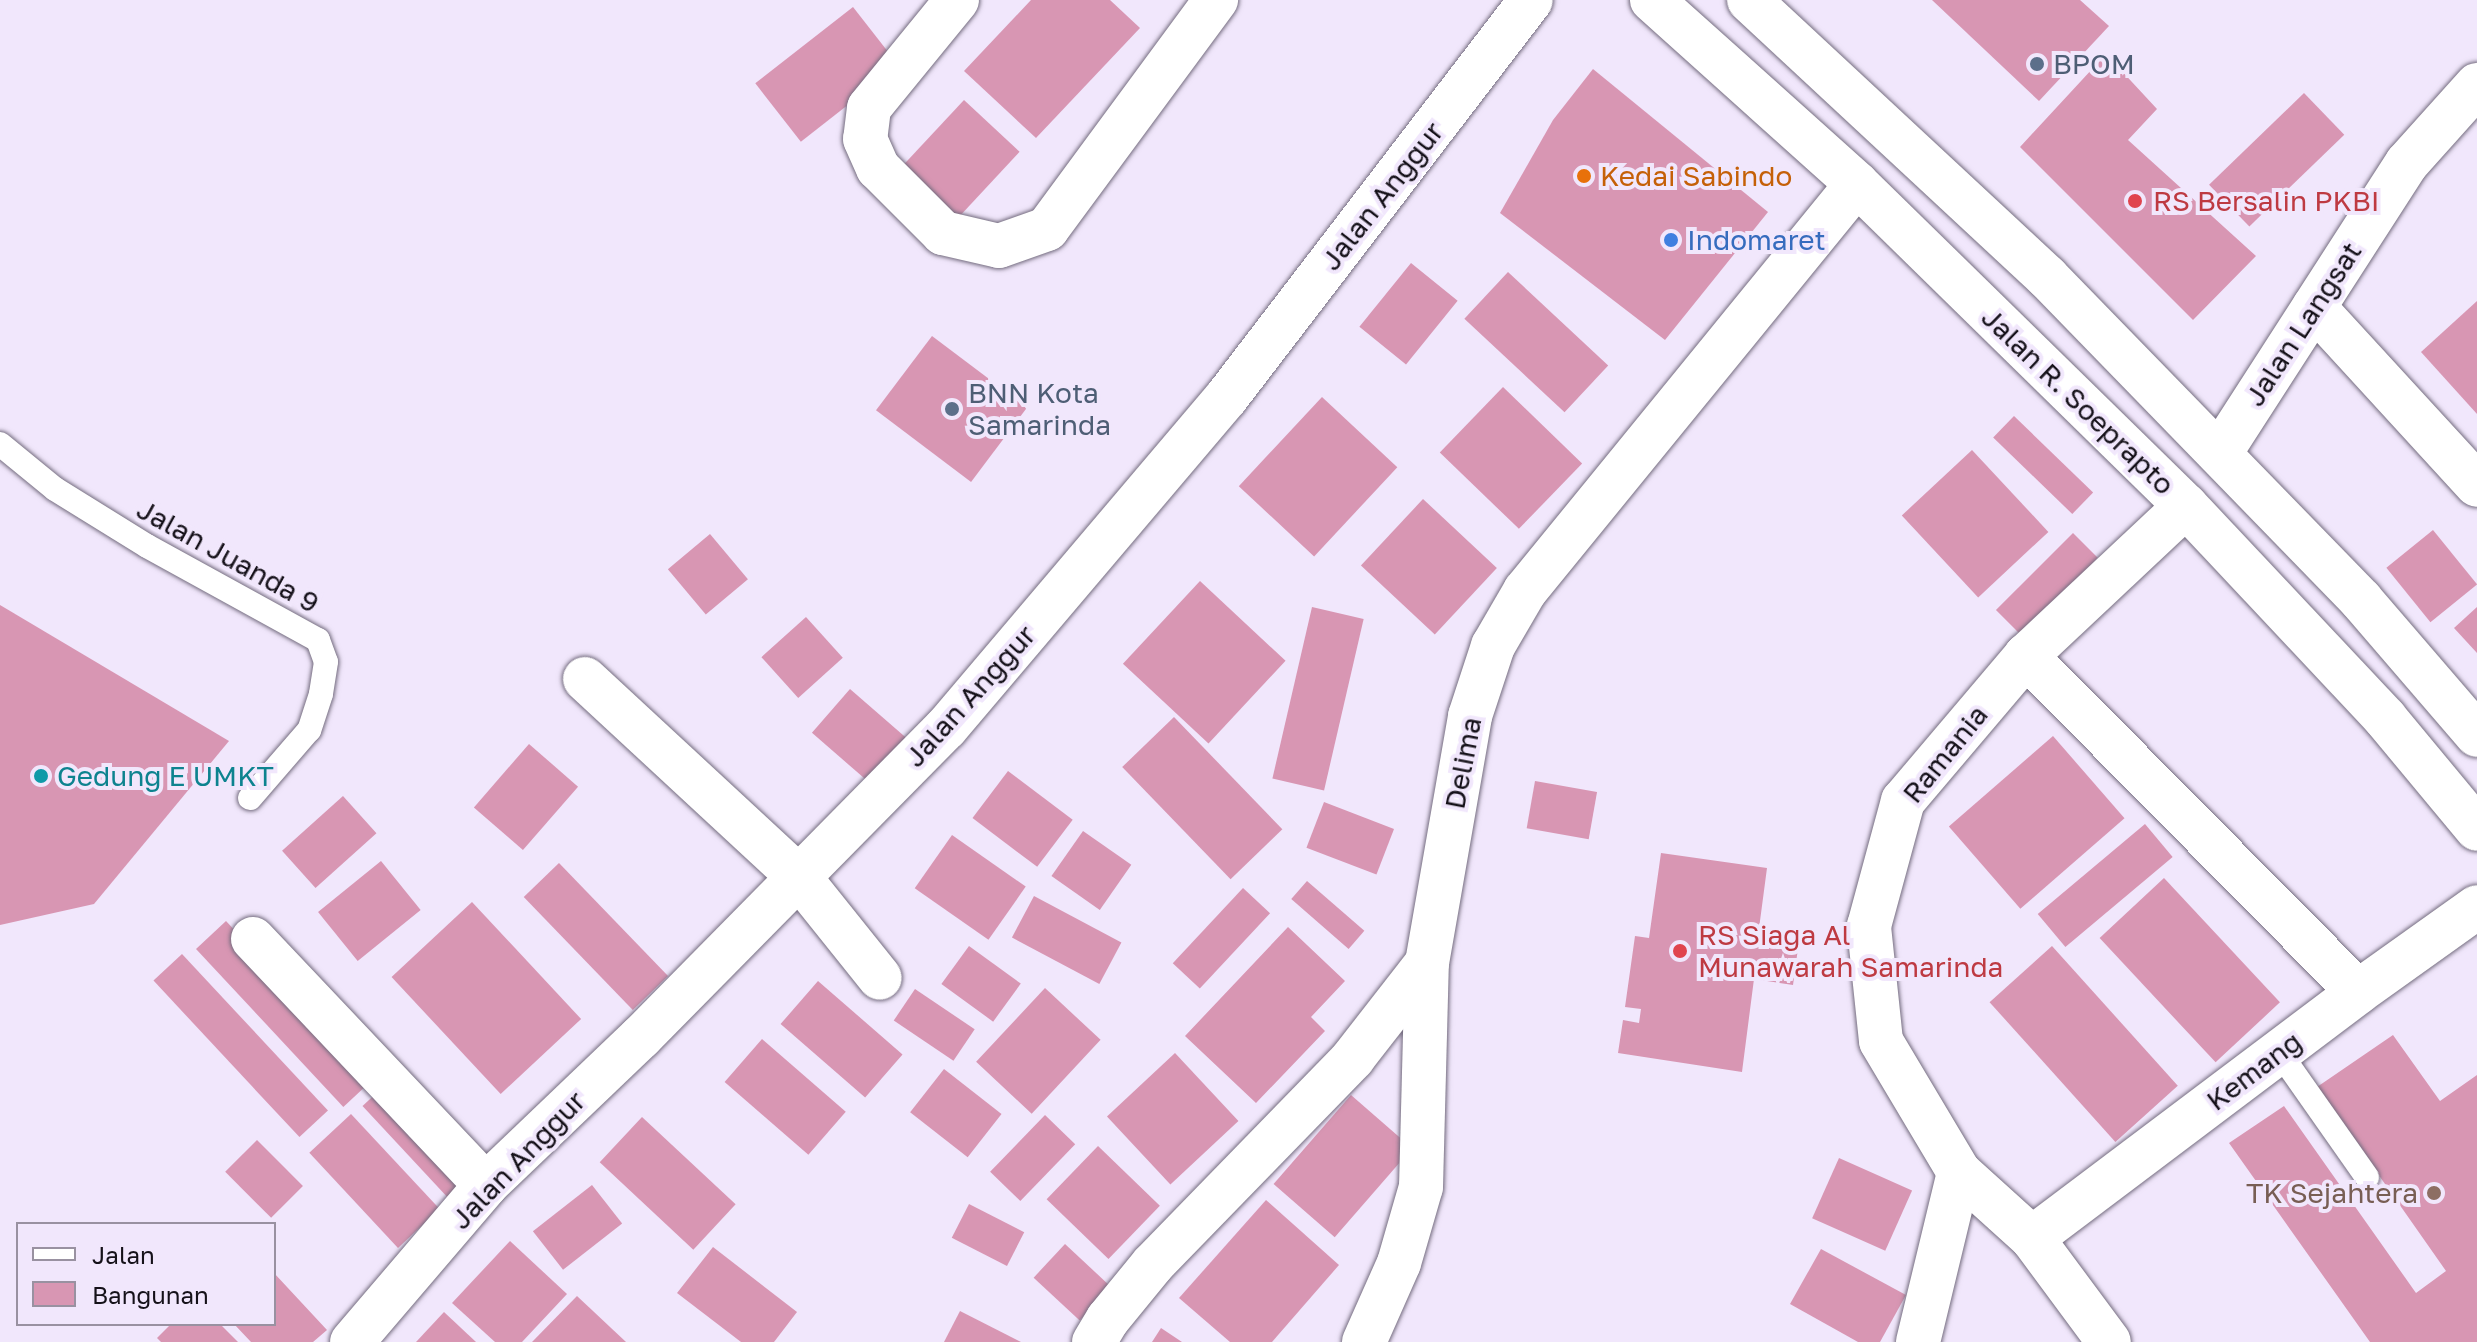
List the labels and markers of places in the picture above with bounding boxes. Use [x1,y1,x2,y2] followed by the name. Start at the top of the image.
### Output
[2053,47,2135,81] place label: BPOM
[2028,55,2046,73] marker: BPOM
[1600,159,1792,193] place label: Kedai Sabindo
[1575,167,1593,185] marker: Kedai Sabindo
[2153,184,2379,218] place label: RS Bersalin PKBI
[2124,190,2146,212] marker: RS Bersalin PKBI
[1687,223,1826,257] place label: Indomaret
[1662,231,1680,249] marker: Indomaret
[968,376,1111,442] place label: BNN Kota Samarinda
[943,400,961,418] marker: BNN Kota Samarinda
[57,759,274,793] place label: Gedung E UMKT
[32,767,50,785] marker: Gedung E UMKT
[1698,918,2003,984] place label: RS Siaga Al Munawarah Samarinda
[1669,940,1691,962] marker: RS Siaga Al Munawarah Samarinda
[2246,1176,2418,1210] place label: TK Sejahtera
[2425,1184,2443,1202] marker: TK Sejahtera

